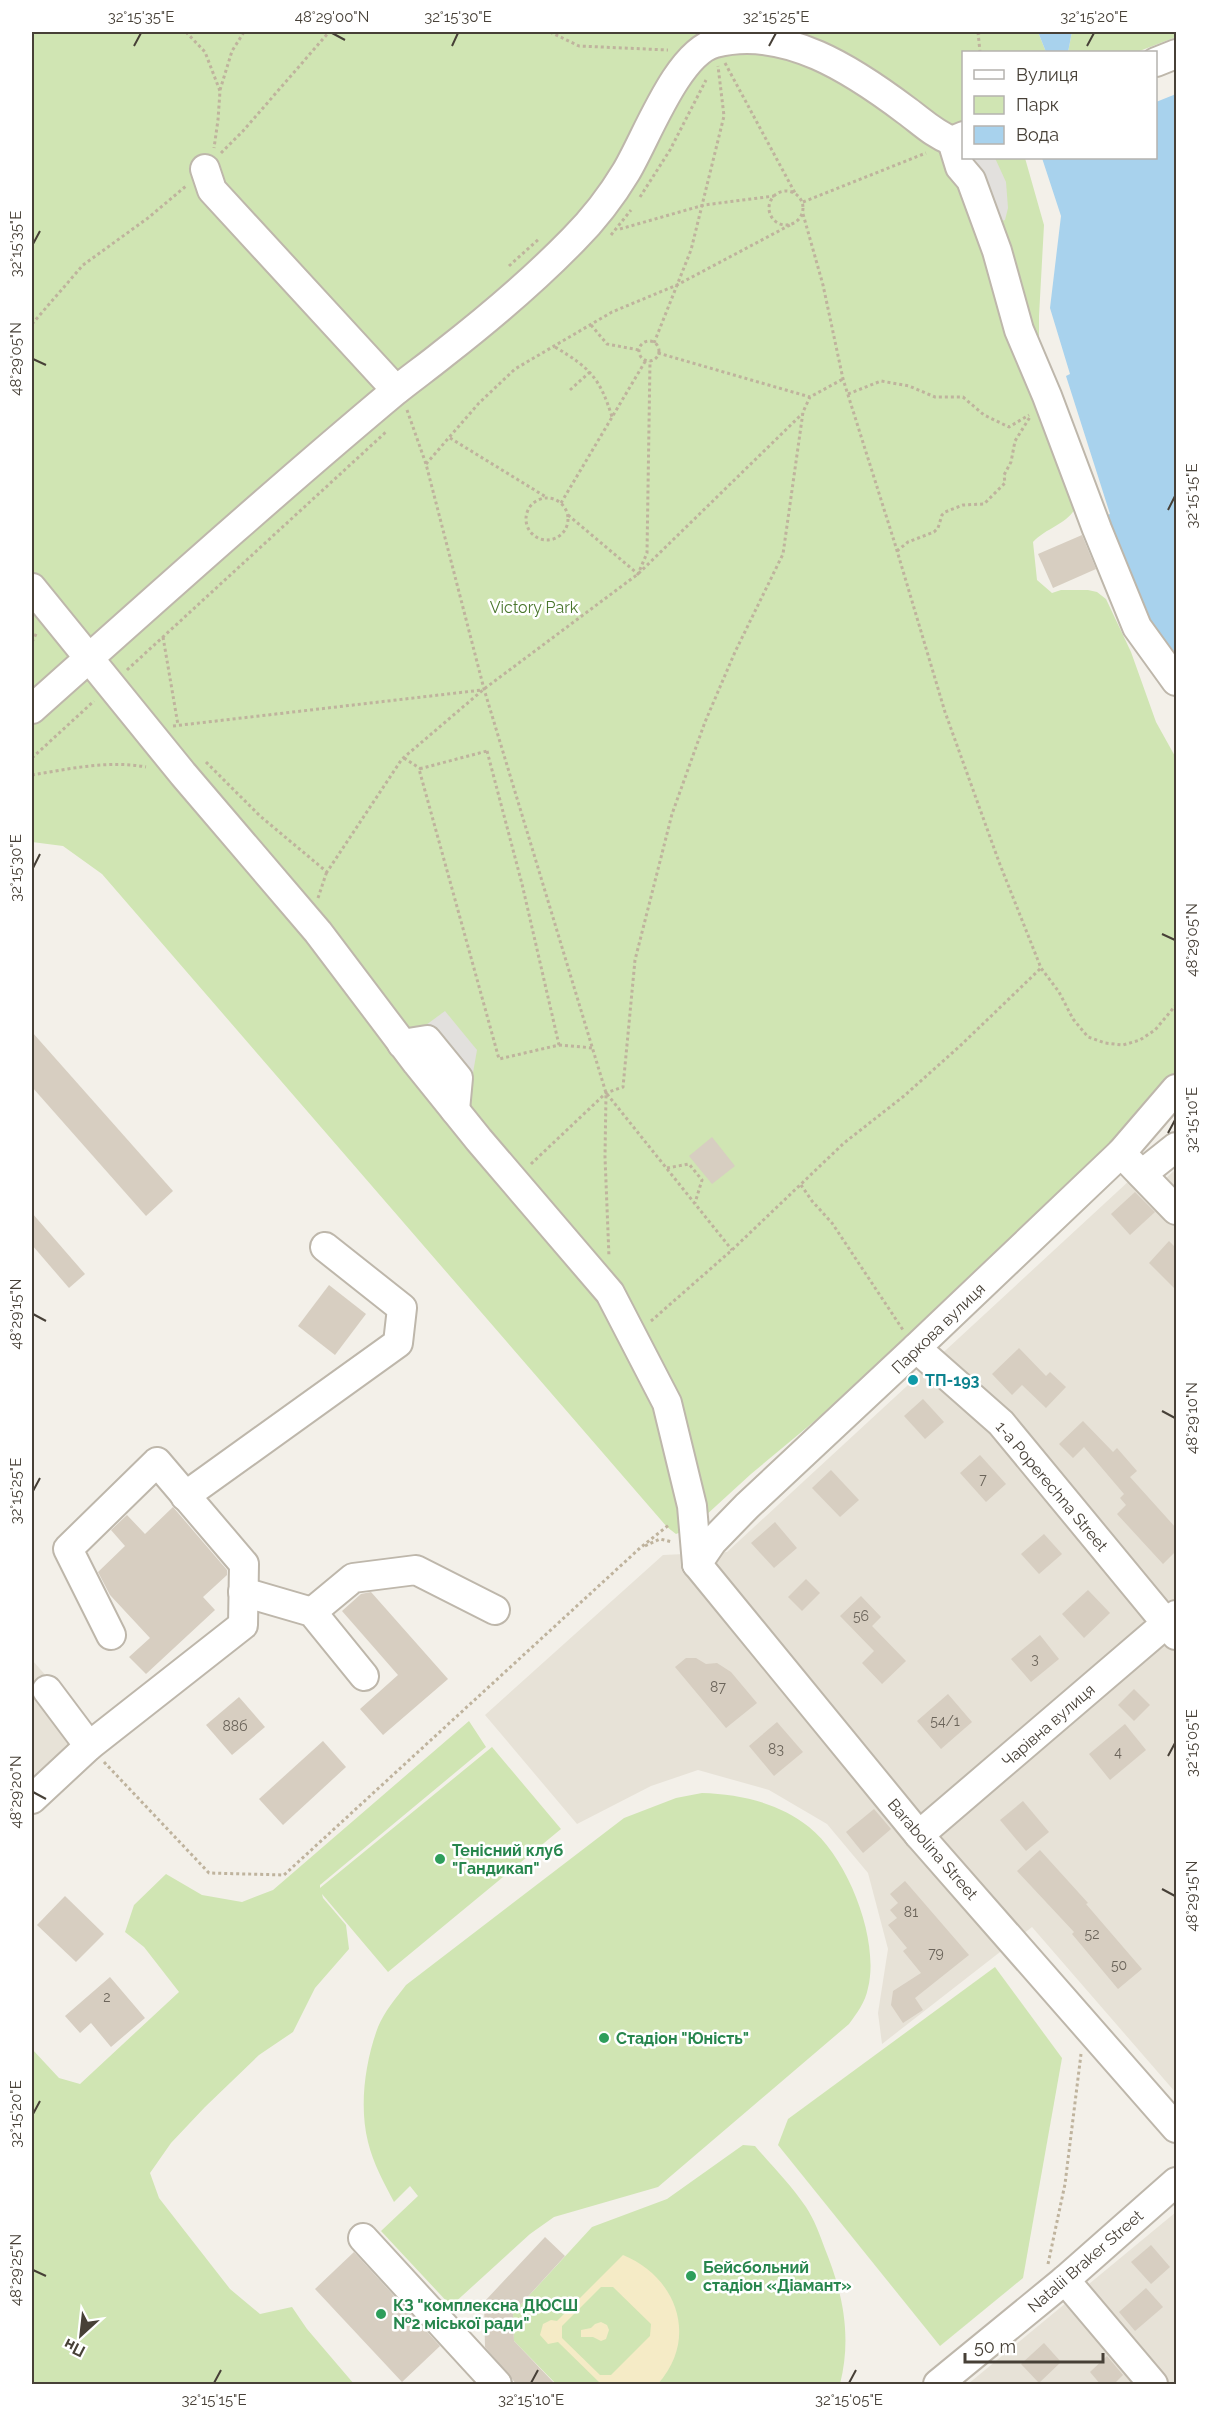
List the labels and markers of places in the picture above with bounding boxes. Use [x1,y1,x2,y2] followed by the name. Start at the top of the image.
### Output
[925,1371,980,1390] place label: ТП-193
[906,1373,920,1387] marker: ТП-193
[452,1841,563,1878] place label: Тенісний клуб "Гандикап"
[433,1852,447,1866] marker: Тенісний клуб "Гандикап"
[616,2029,749,2048] place label: Стадіон "Юність"
[597,2031,611,2045] marker: Стадіон "Юність"
[703,2258,852,2295] place label: Бейсбольний стадіон «Діамант»
[684,2269,698,2283] marker: Бейсбольний стадіон «Діамант»
[393,2296,578,2333] place label: КЗ "комплексна ДЮСШ №2 міської ради"
[374,2307,388,2321] marker: КЗ "комплексна ДЮСШ №2 міської ради"

